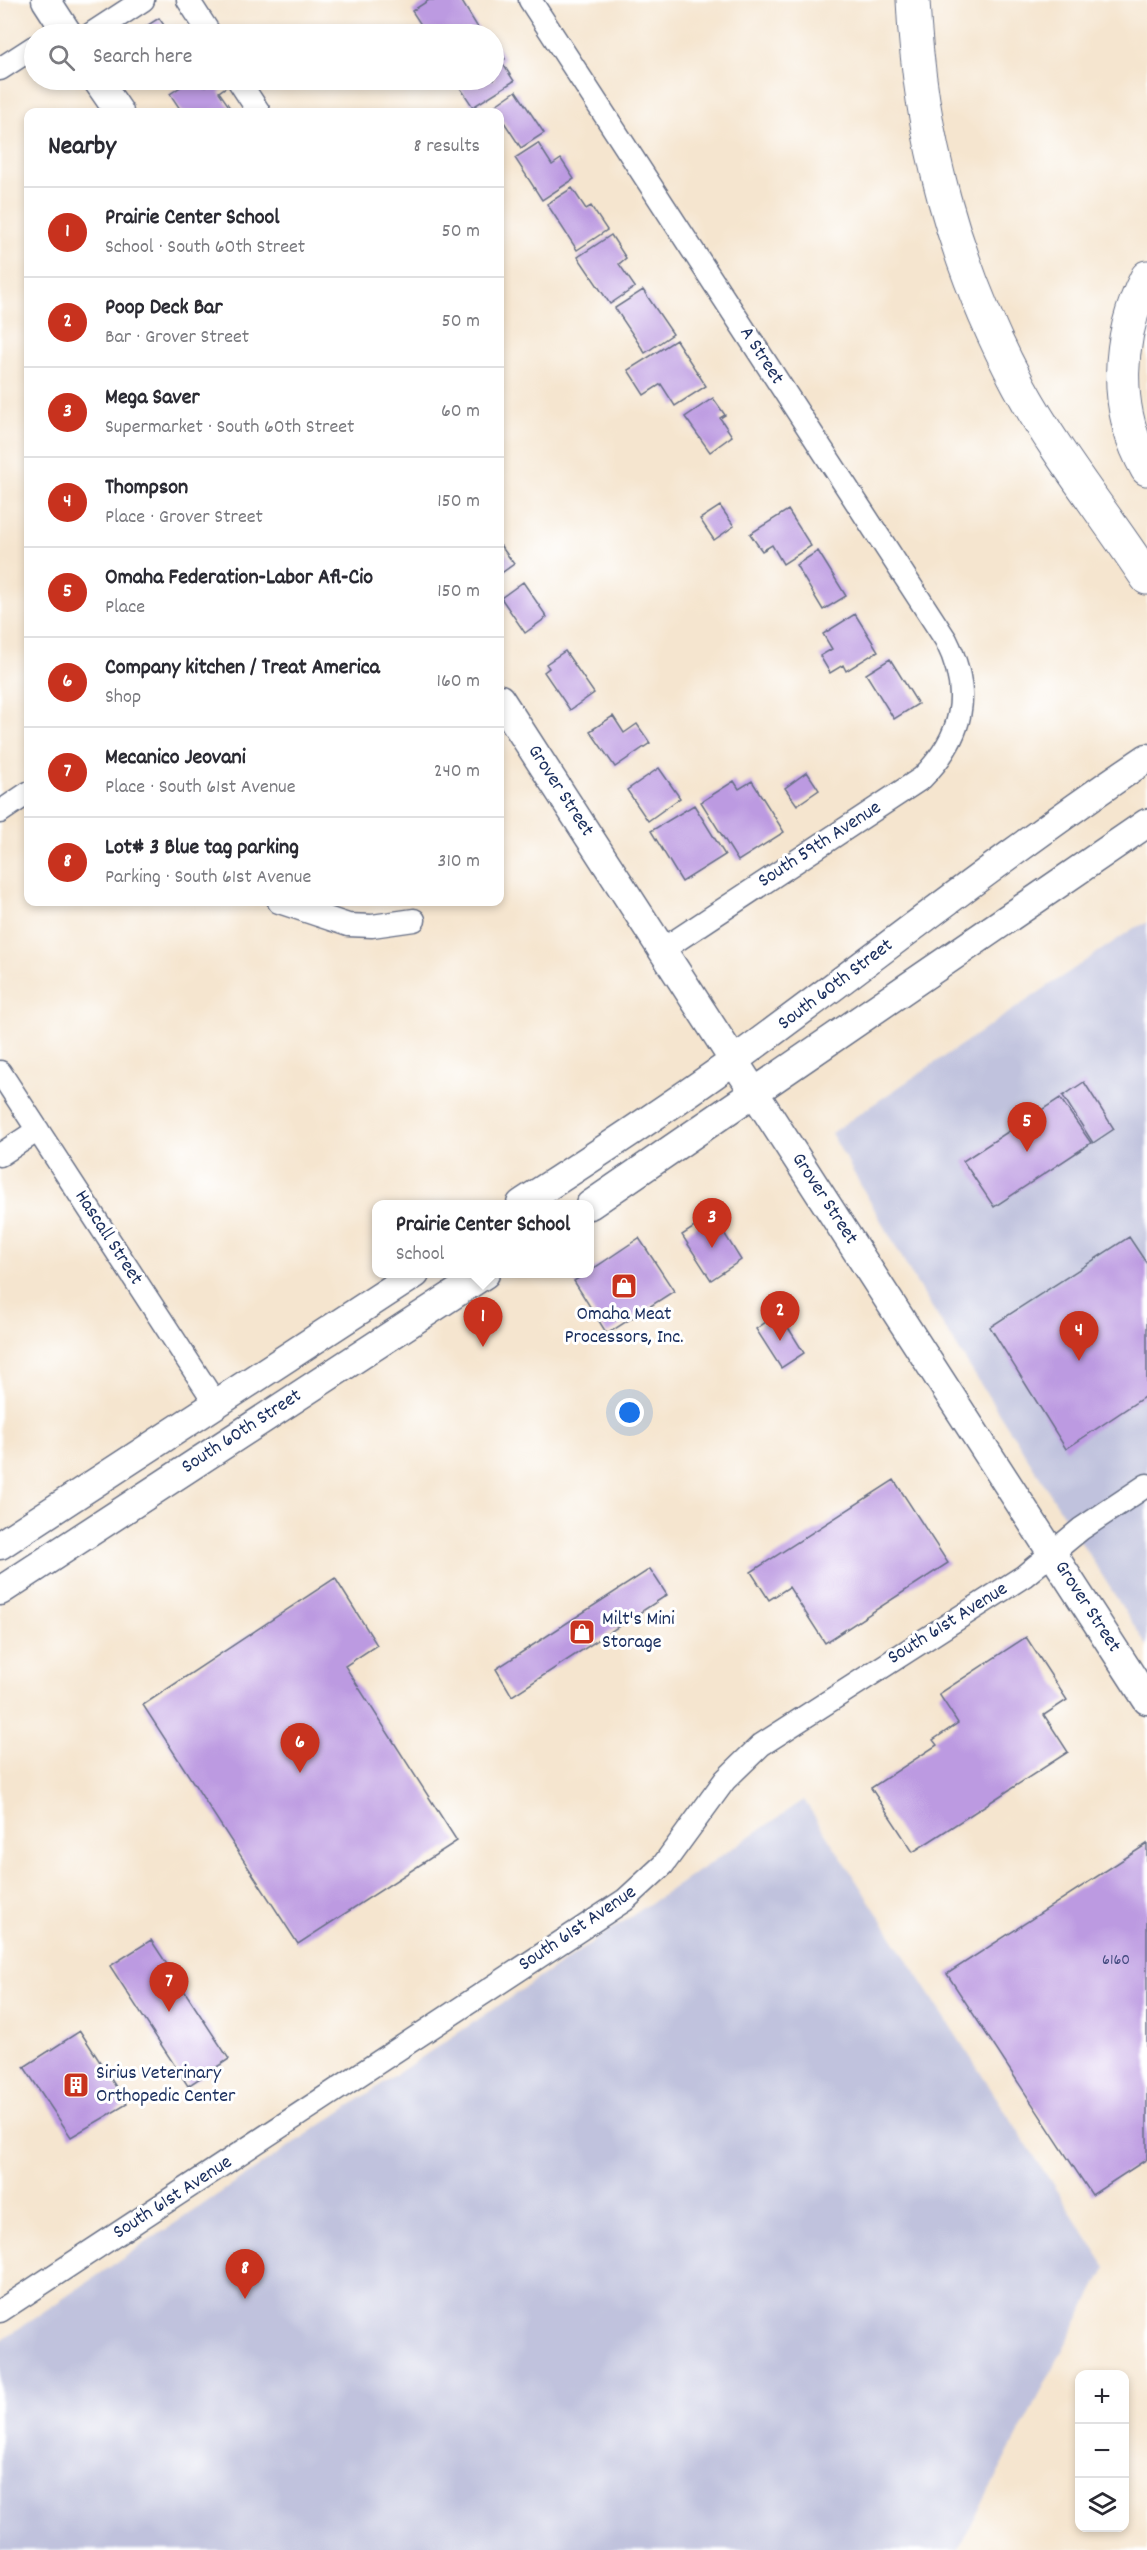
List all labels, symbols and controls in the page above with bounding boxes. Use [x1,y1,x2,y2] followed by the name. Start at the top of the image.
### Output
[24,24,504,90] search box
[45,41,78,74] icon: search
[93,42,192,73] text: Search here
[48,129,116,166] text: Nearby
[414,133,480,161] text: 8 results
[105,203,280,234] text: Prairie Center School
[65,218,70,246] text: 1
[442,218,480,246] text: 50 m
[105,234,305,262] text: School · South 60th Street
[105,293,223,324] text: Poop Deck Bar
[63,308,72,336] text: 2
[442,308,480,336] text: 50 m
[732,321,790,391] street label: A Street
[105,324,249,352] text: Bar · Grover Street
[105,383,200,414] text: Mega Saver
[63,398,72,426] text: 3
[441,398,480,426] text: 60 m
[105,414,354,442] text: Supermarket · South 60th Street
[105,473,188,504] text: Thompson
[63,488,72,516] text: 4
[437,488,480,516] text: 150 m
[105,504,263,532] text: Place · Grover Street
[105,563,373,594] text: Omaha Federation-Labor Afl-Cio
[63,578,72,606] text: 5
[437,578,480,606] text: 150 m
[105,594,145,622] text: Place
[105,653,380,684] text: Company kitchen / Treat America
[63,668,72,696] text: 6
[437,668,480,696] text: 160 m
[105,684,141,712] text: Shop
[520,740,600,842] street label: Grover Street
[105,743,246,774] text: Mecanico Jeovani
[64,758,71,786] text: 7
[434,758,480,786] text: 240 m
[105,774,296,802] text: Place · South 61st Avenue
[753,795,887,895] street label: South 59th Avenue
[105,833,299,864] text: Lot# 3 Blue tag parking
[63,848,72,876] text: 8
[438,848,480,876] text: 310 m
[105,864,311,892] text: Parking · South 61st Avenue
[773,932,899,1038] street label: South 60th Street
[1008,1102,1046,1152] pin: 5
[784,1148,864,1250] street label: Grover Street
[67,1185,149,1291] street label: Hascall Street
[692,1198,732,1248] pin: 3
[372,1200,594,1278] popup
[396,1210,570,1241] text: Prairie Center School
[396,1241,444,1269] text: School
[609,1271,639,1301] shop icon: Omaha Meat Processors, Inc.
[760,1292,800,1341] pin: 2
[464,1298,502,1347] pin: 1
[565,1301,684,1352] place label: Omaha Meat Processors, Inc.
[1060,1312,1098,1361] pin: 4
[177,1383,307,1481] street label: South 60th Street
[615,1398,644,1427] your location
[1047,1556,1127,1658] street label: Grover Street
[883,1576,1014,1672] street label: South 61st Avenue
[602,1606,675,1657] place label: Milt's Mini Storage
[567,1617,597,1647] shop icon: Milt's Mini Storage
[280,1724,320,1773] pin: 6
[513,1879,643,1979] street label: South 61st Avenue
[1102,1949,1130,1972] house number: 6160
[150,1962,188,2012] pin: 7
[96,2060,236,2111] place label: Sirius Veterinary Orthopedic Center
[61,2070,91,2100] building icon: Sirius Veterinary Orthopedic Center
[108,2149,238,2247] street label: South 61st Avenue
[226,2250,264,2299] pin: 8
[1075,2370,1129,2532] map controls
[1075,2370,1129,2424] button: +
[1075,2424,1129,2478] button: −
[1075,2478,1129,2532] button: layers

